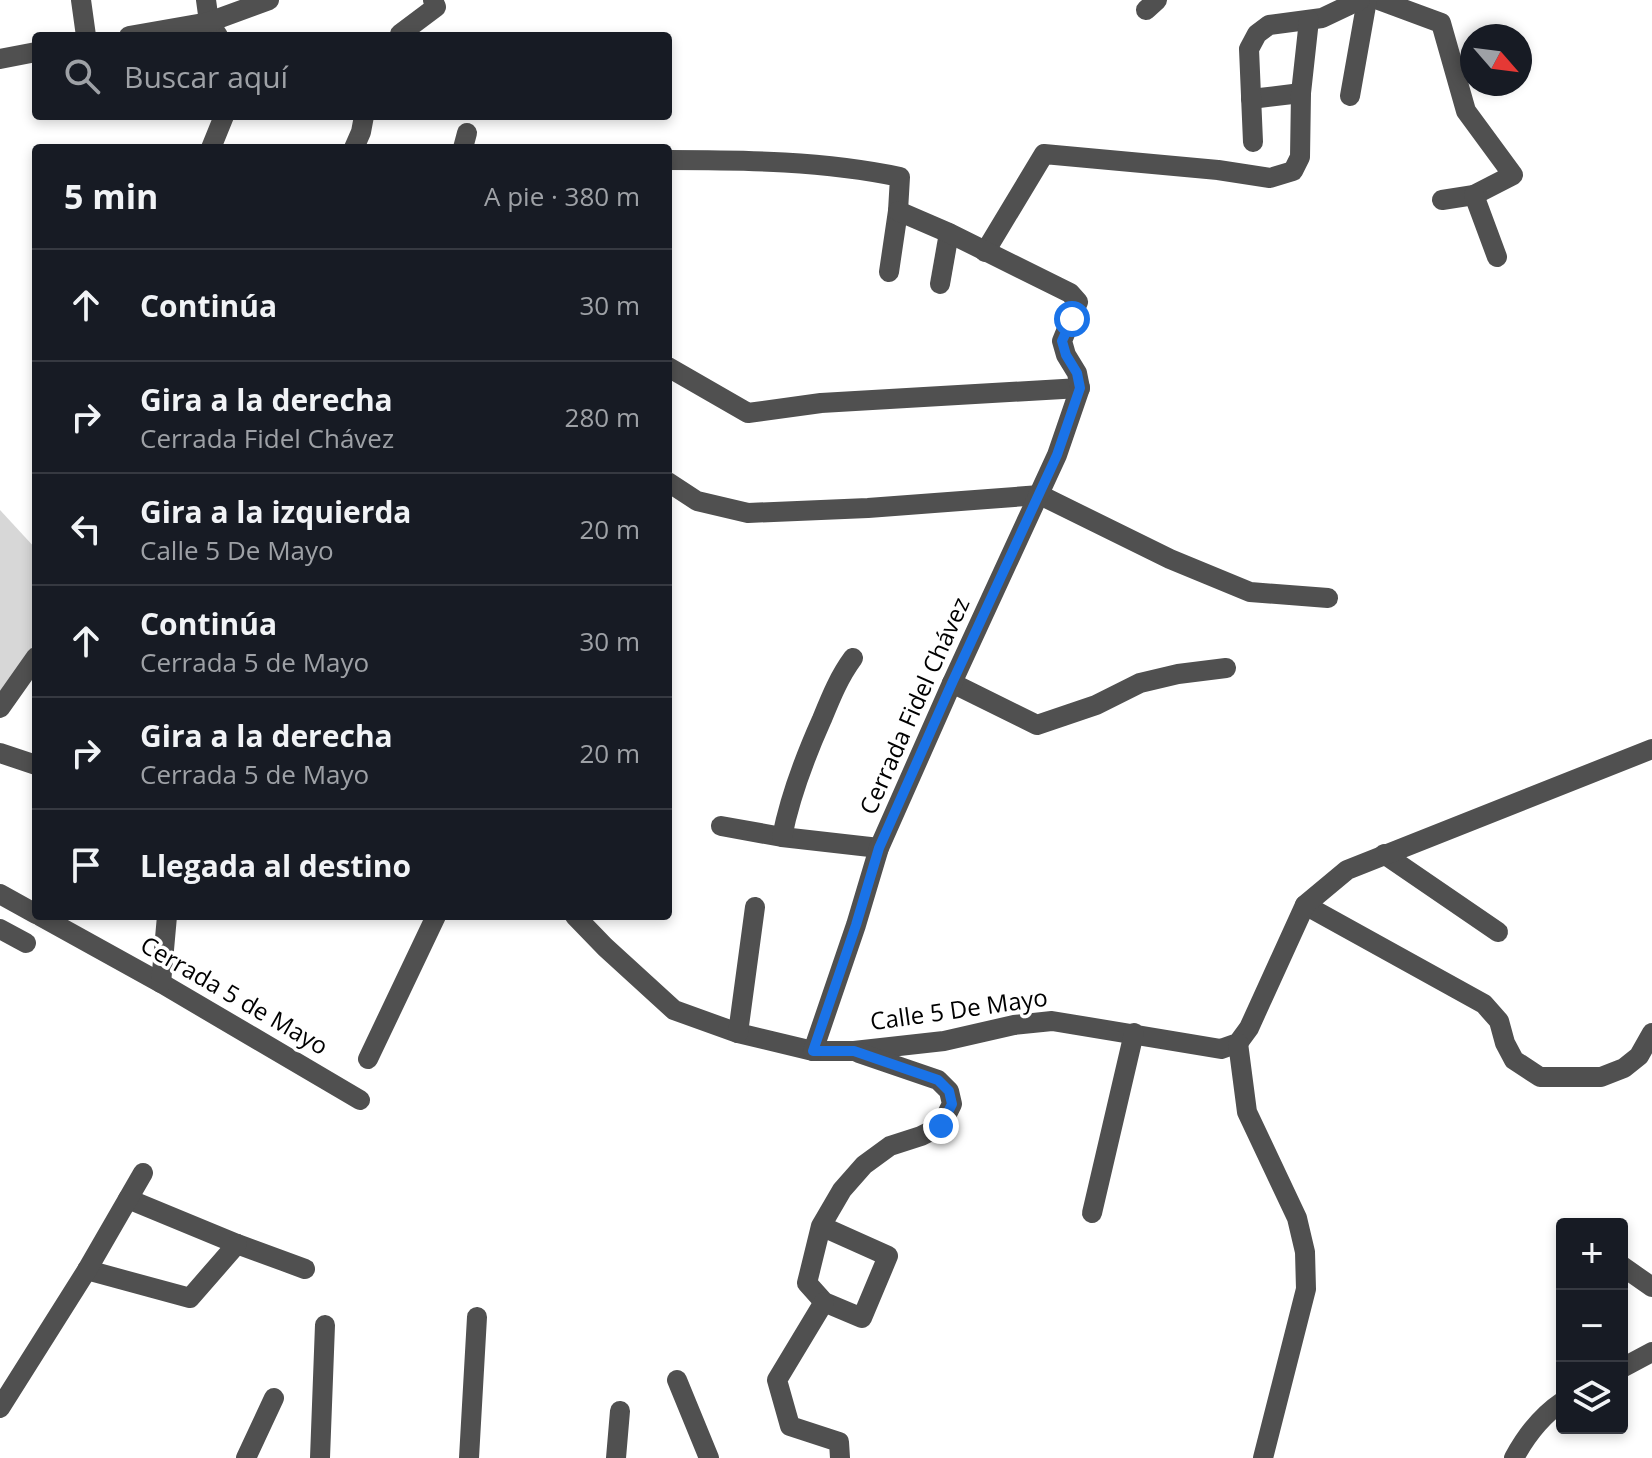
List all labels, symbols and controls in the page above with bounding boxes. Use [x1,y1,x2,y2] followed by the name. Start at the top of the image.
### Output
[1460,24,1532,96] north arrow
[32,32,672,120] search box
[60,54,104,98] icon: search
[124,56,288,97] text: Buscar aquí
[64,173,158,219] text: 5 min
[484,178,640,214] text: A pie · 380 m
[64,283,108,327] icon: ahead
[140,285,277,326] text: Continúa
[579,287,640,323] text: 30 m
[1054,301,1090,337] route start
[140,379,393,420] text: Gira a la derecha
[64,395,108,439] icon: right
[565,399,640,435] text: 280 m
[140,420,394,456] text: Cerrada Fidel Chávez
[140,491,412,532] text: Gira a la izquierda
[64,507,108,551] icon: left
[579,511,640,547] text: 20 m
[140,532,334,568] text: Calle 5 De Mayo
[851,592,976,819] street label: Cerrada Fidel Chávez
[140,603,277,644] text: Continúa
[64,619,108,663] icon: ahead
[579,623,640,659] text: 30 m
[140,644,369,680] text: Cerrada 5 de Mayo
[140,715,393,756] text: Gira a la derecha
[64,731,108,775] icon: right
[579,735,640,771] text: 20 m
[140,756,369,792] text: Cerrada 5 de Mayo
[64,843,108,887] icon: arrive
[140,845,411,886] text: Llegada al destino
[135,928,335,1062] street label: Cerrada 5 de Mayo
[868,980,1050,1037] street label: Calle 5 De Mayo
[923,1108,959,1144] route end
[1556,1218,1628,1434] map controls
[1556,1218,1628,1290] button: +
[1556,1290,1628,1362] button: −
[1556,1362,1628,1434] button: layers

